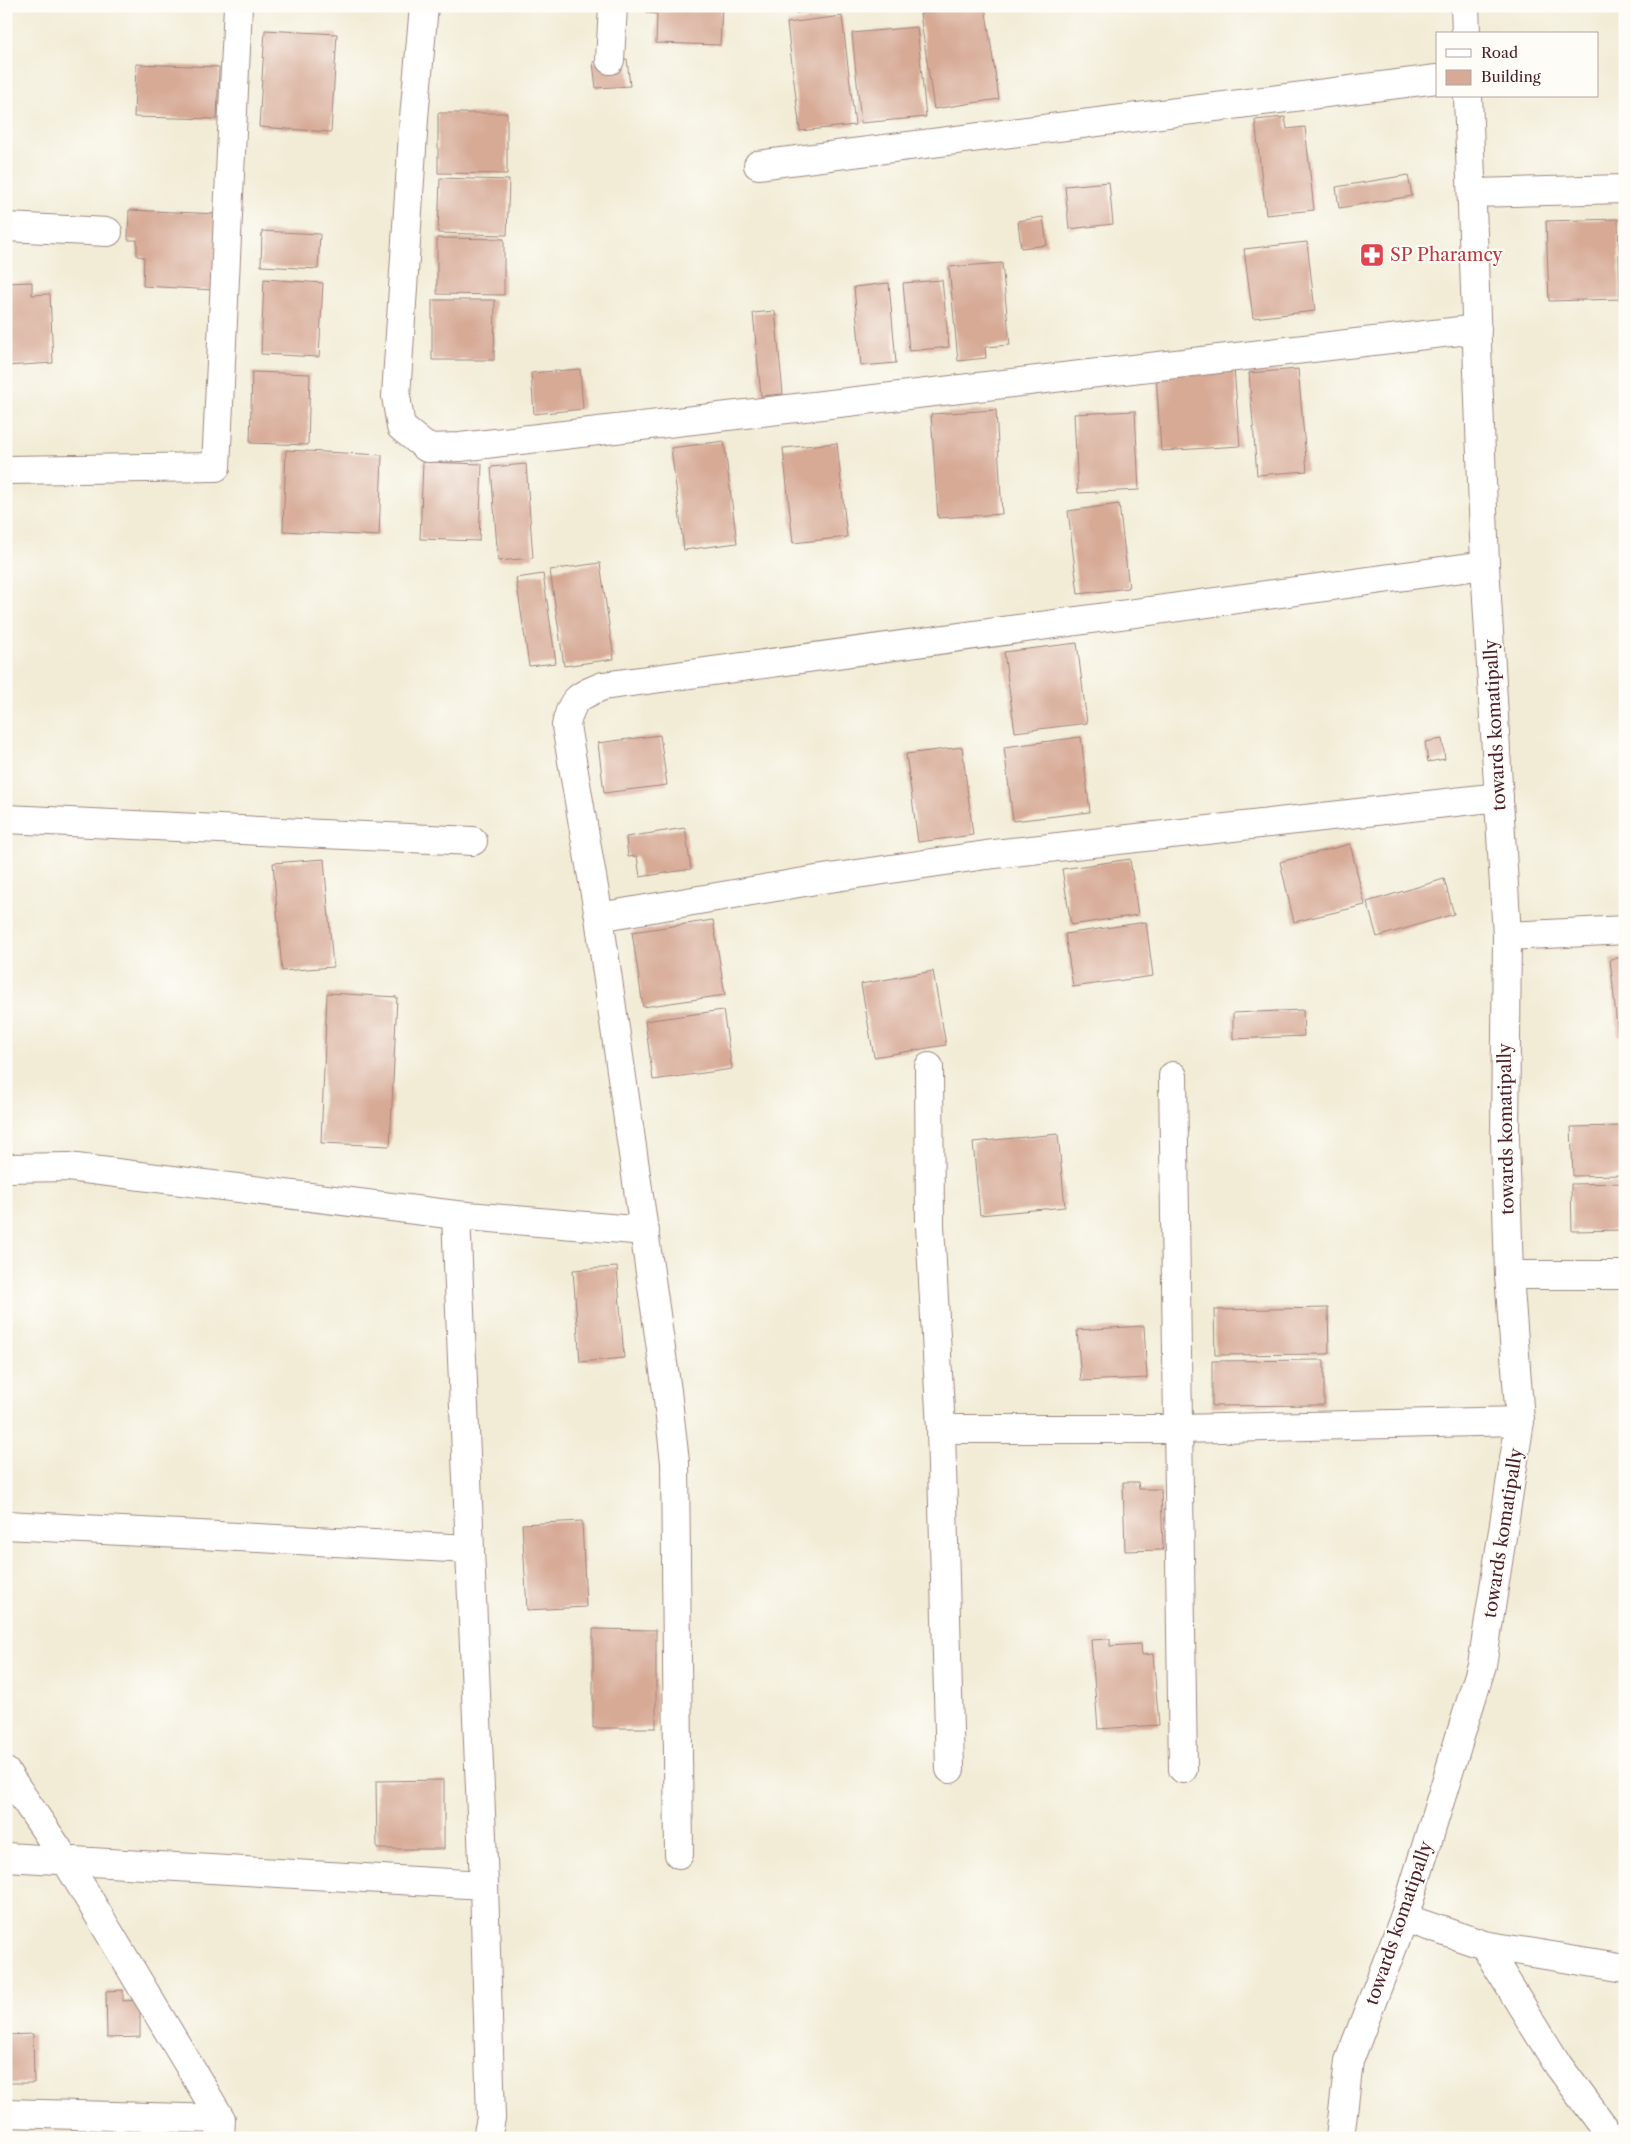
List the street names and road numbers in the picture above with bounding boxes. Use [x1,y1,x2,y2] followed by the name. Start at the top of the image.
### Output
[1479,638,1510,811] street label: towards komatipally
[1493,1042,1518,1215] street label: towards komatipally
[1479,1446,1527,1620] street label: towards komatipally
[1361,1837,1438,2008] street label: towards komatipally

